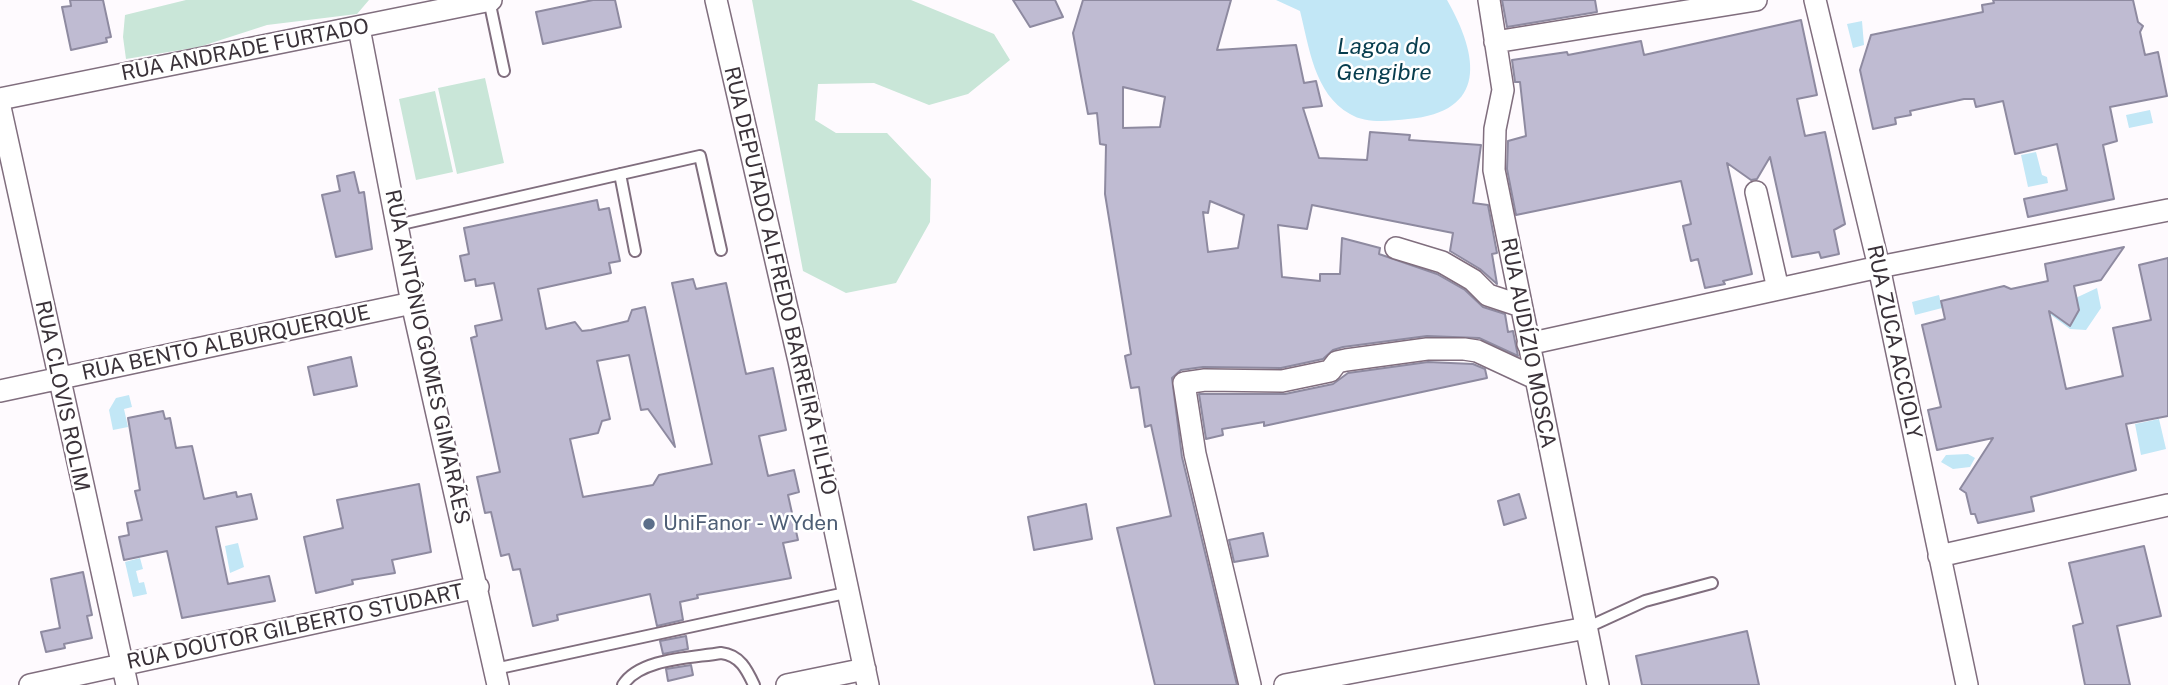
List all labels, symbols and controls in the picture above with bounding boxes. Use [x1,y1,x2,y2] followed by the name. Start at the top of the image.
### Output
[119,14,371,86] street label: RUA ANDRADE FURTADO
[1336,33,1432,87] water label: Lagoa do Gengibre
[718,64,842,498] street label: RUA DEPUTADO ALFREDO BARREIRA FILHO
[379,187,475,527] street label: RUA ANTÔNIO GOMES GIMARÃES
[1495,236,1561,450] street label: RUA AUDÍZIO MOSCA
[1861,243,1927,441] street label: RUA ZUCA ACCIOLY
[29,298,95,494] street label: RUA CLOVIS ROLIM
[80,300,372,386] street label: RUA BENTO ALBURQUERQUE
[663,511,838,537] place label: UniFanor - WYden
[641,516,657,532] marker: UniFanor - WYden
[125,579,465,675] street label: RUA DOUTOR GILBERTO STUDART

